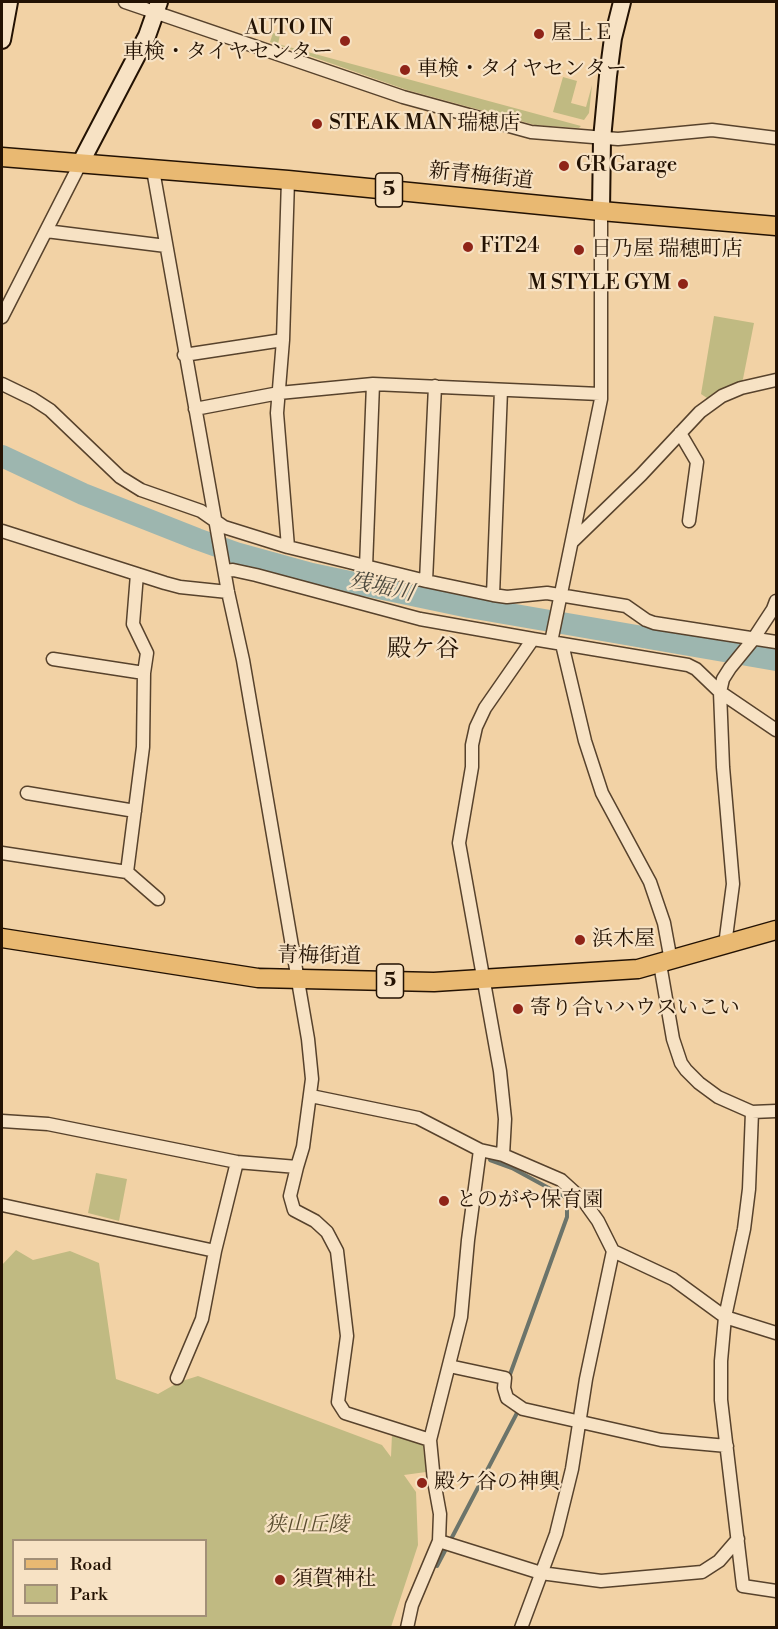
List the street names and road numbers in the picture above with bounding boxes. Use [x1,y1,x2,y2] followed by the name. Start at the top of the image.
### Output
[427,159,535,195] street label: 新青梅街道
[376,173,402,207] road number: 5
[277,944,361,970] street label: 青梅街道
[376,964,404,998] road number: 5

